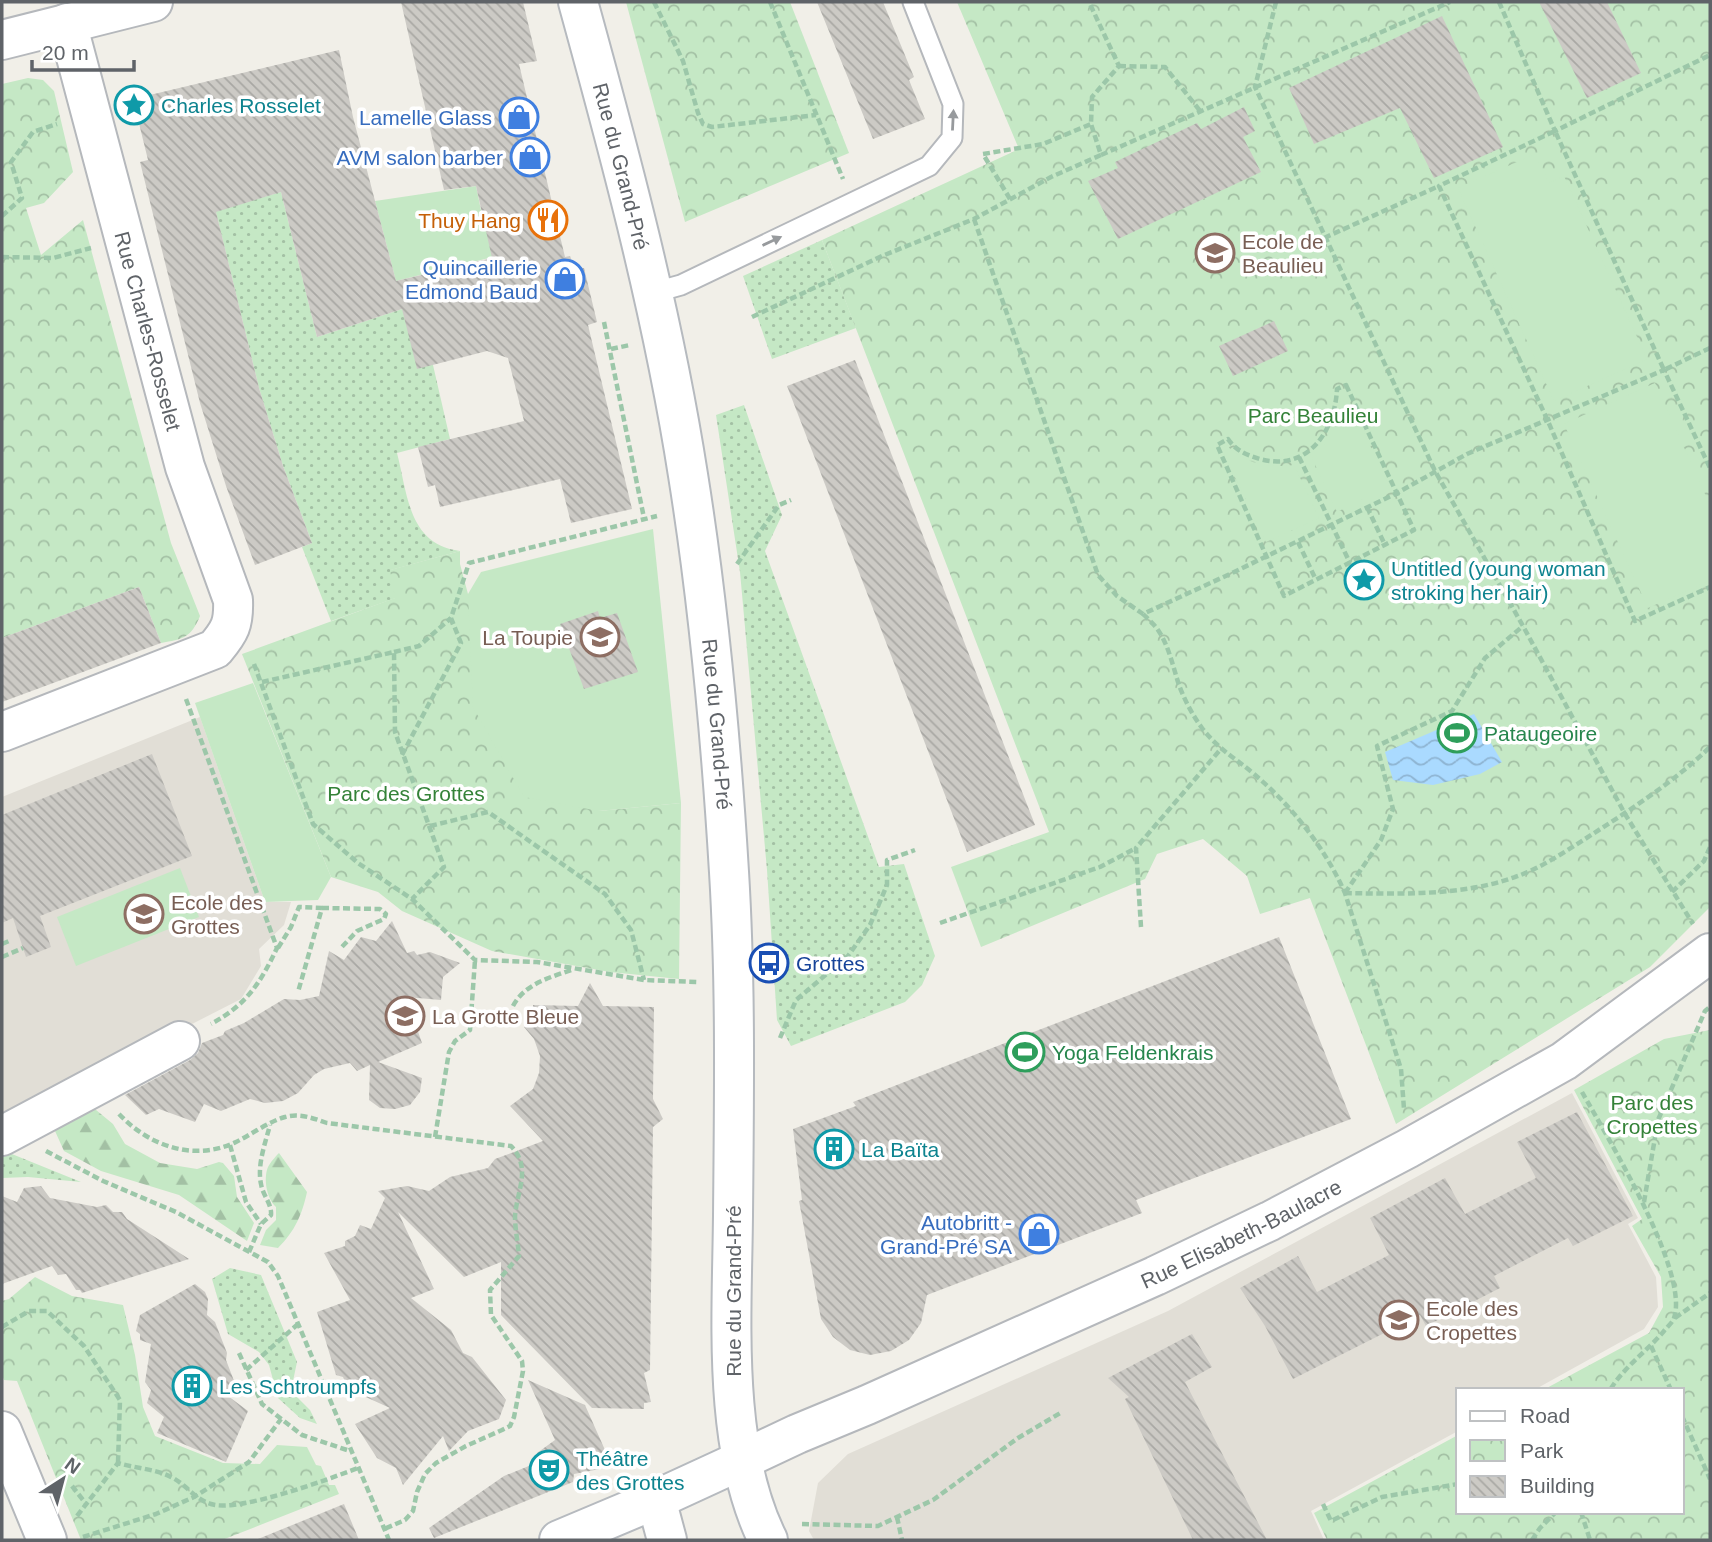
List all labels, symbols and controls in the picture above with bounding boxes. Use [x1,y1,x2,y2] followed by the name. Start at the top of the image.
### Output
[32,28,133,72] scale bar
[42,41,89,64] text: 20 m
[589,80,654,252] street label: Rue du Grand-Pré
[113,84,155,126] place icon: Charles Rosselet
[161,94,321,117] place label: Charles Rosselet
[498,96,540,138] shop icon: Lamelle Glass
[359,106,492,129] place label: Lamelle Glass
[947,109,958,131] one-way arrow
[509,136,551,178] shop icon: AVM salon barber
[336,146,503,169] place label: AVM salon barber
[527,199,569,241] restaurant icon: Thuy Hang
[418,209,521,232] place label: Thuy Hang
[110,229,186,433] street label: Rue Charles-Rosselet
[1242,230,1324,277] place label: Ecole de Beaulieu
[1194,232,1236,274] school or university icon: Ecole de Beaulieu
[762,235,782,246] one-way arrow
[405,256,538,303] place label: Quincaillerie Edmond Baud
[544,258,586,300] shop icon: Quincaillerie Edmond Baud
[1248,404,1378,427] park label: Parc Beaulieu
[1391,557,1606,604] place label: Untitled (young woman stroking her hair)
[1343,559,1385,601] place icon: Untitled (young woman stroking her hair)
[579,616,621,658] school or university icon: La Toupie
[482,626,573,649] place label: La Toupie
[698,638,736,811] street label: Rue du Grand-Pré
[1436,712,1478,754] sports icon: Pataugeoire
[1484,722,1597,745] place label: Pataugeoire
[327,782,485,805] park label: Parc des Grottes
[171,891,263,938] place label: Ecole des Grottes
[123,893,165,935] school or university icon: Ecole des Grottes
[748,942,790,984] bus stop icon: Grottes
[796,952,865,975] place label: Grottes
[384,995,426,1037] school or university icon: La Grotte Bleue
[432,1005,579,1028] place label: La Grotte Bleue
[1004,1031,1046,1073] sports icon: Yoga Feldenkrais
[1052,1041,1214,1064] place label: Yoga Feldenkrais
[1606,1091,1698,1138] park label: Parc des Cropettes
[813,1128,855,1170] building icon: La Baïta
[861,1138,940,1161] place label: La Baïta
[1137,1174,1345,1292] street label: Rue Elisabeth-Baulacre
[722,1205,745,1377] street label: Rue du Grand-Pré
[880,1211,1012,1258] place label: Autobritt - Grand-Pré SA
[1018,1213,1060,1255] shop icon: Autobritt - Grand-Pré SA
[1426,1297,1518,1344] place label: Ecole des Cropettes
[1378,1299,1420,1341] school or university icon: Ecole des Cropettes
[171,1365,213,1407] building icon: Les Schtroumpfs
[219,1375,377,1398] place label: Les Schtroumpfs
[1456,1388,1684,1514] legend
[1520,1404,1570,1427] text: Road
[1520,1439,1564,1462] text: Park
[28,1444,98,1514] north arrow
[576,1447,685,1494] place label: Théâtre des Grottes
[528,1449,570,1491] theatre icon: Théâtre des Grottes
[61,1453,84,1478] text: N
[1520,1474,1595,1497] text: Building

